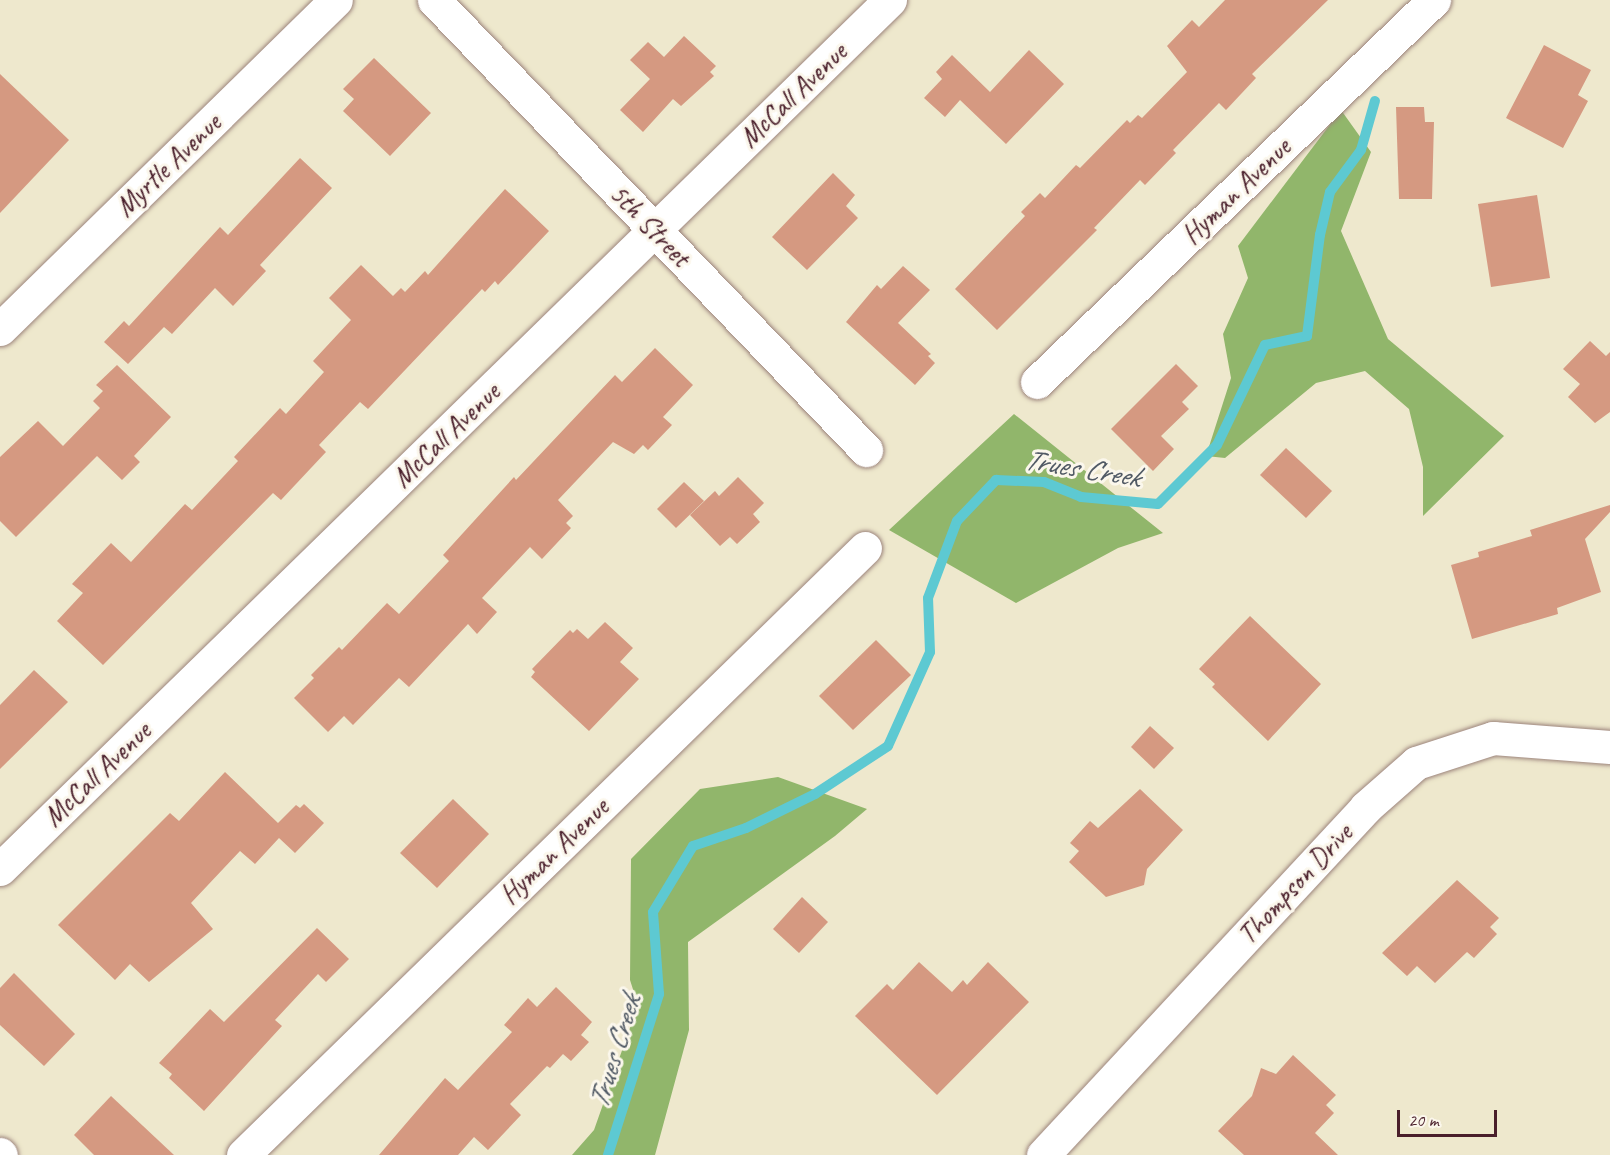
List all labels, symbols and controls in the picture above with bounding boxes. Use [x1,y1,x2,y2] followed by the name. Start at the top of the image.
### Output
[732,36,854,154] street label: McCall Avenue
[108,106,228,224] street label: Myrtle Avenue
[1174,131,1298,251] street label: Hyman Avenue
[602,177,698,273] street label: 5th Street
[385,376,507,494] street label: McCall Avenue
[1022,441,1142,495] water label: Trues Creek
[36,715,158,833] street label: McCall Avenue
[492,791,616,911] street label: Hyman Avenue
[1231,817,1359,951] street label: Thompson Drive
[580,991,648,1113] water label: Trues Creek
[1400,1098,1500,1136] scale bar
[1408,1109,1439,1131] text: 20 m

